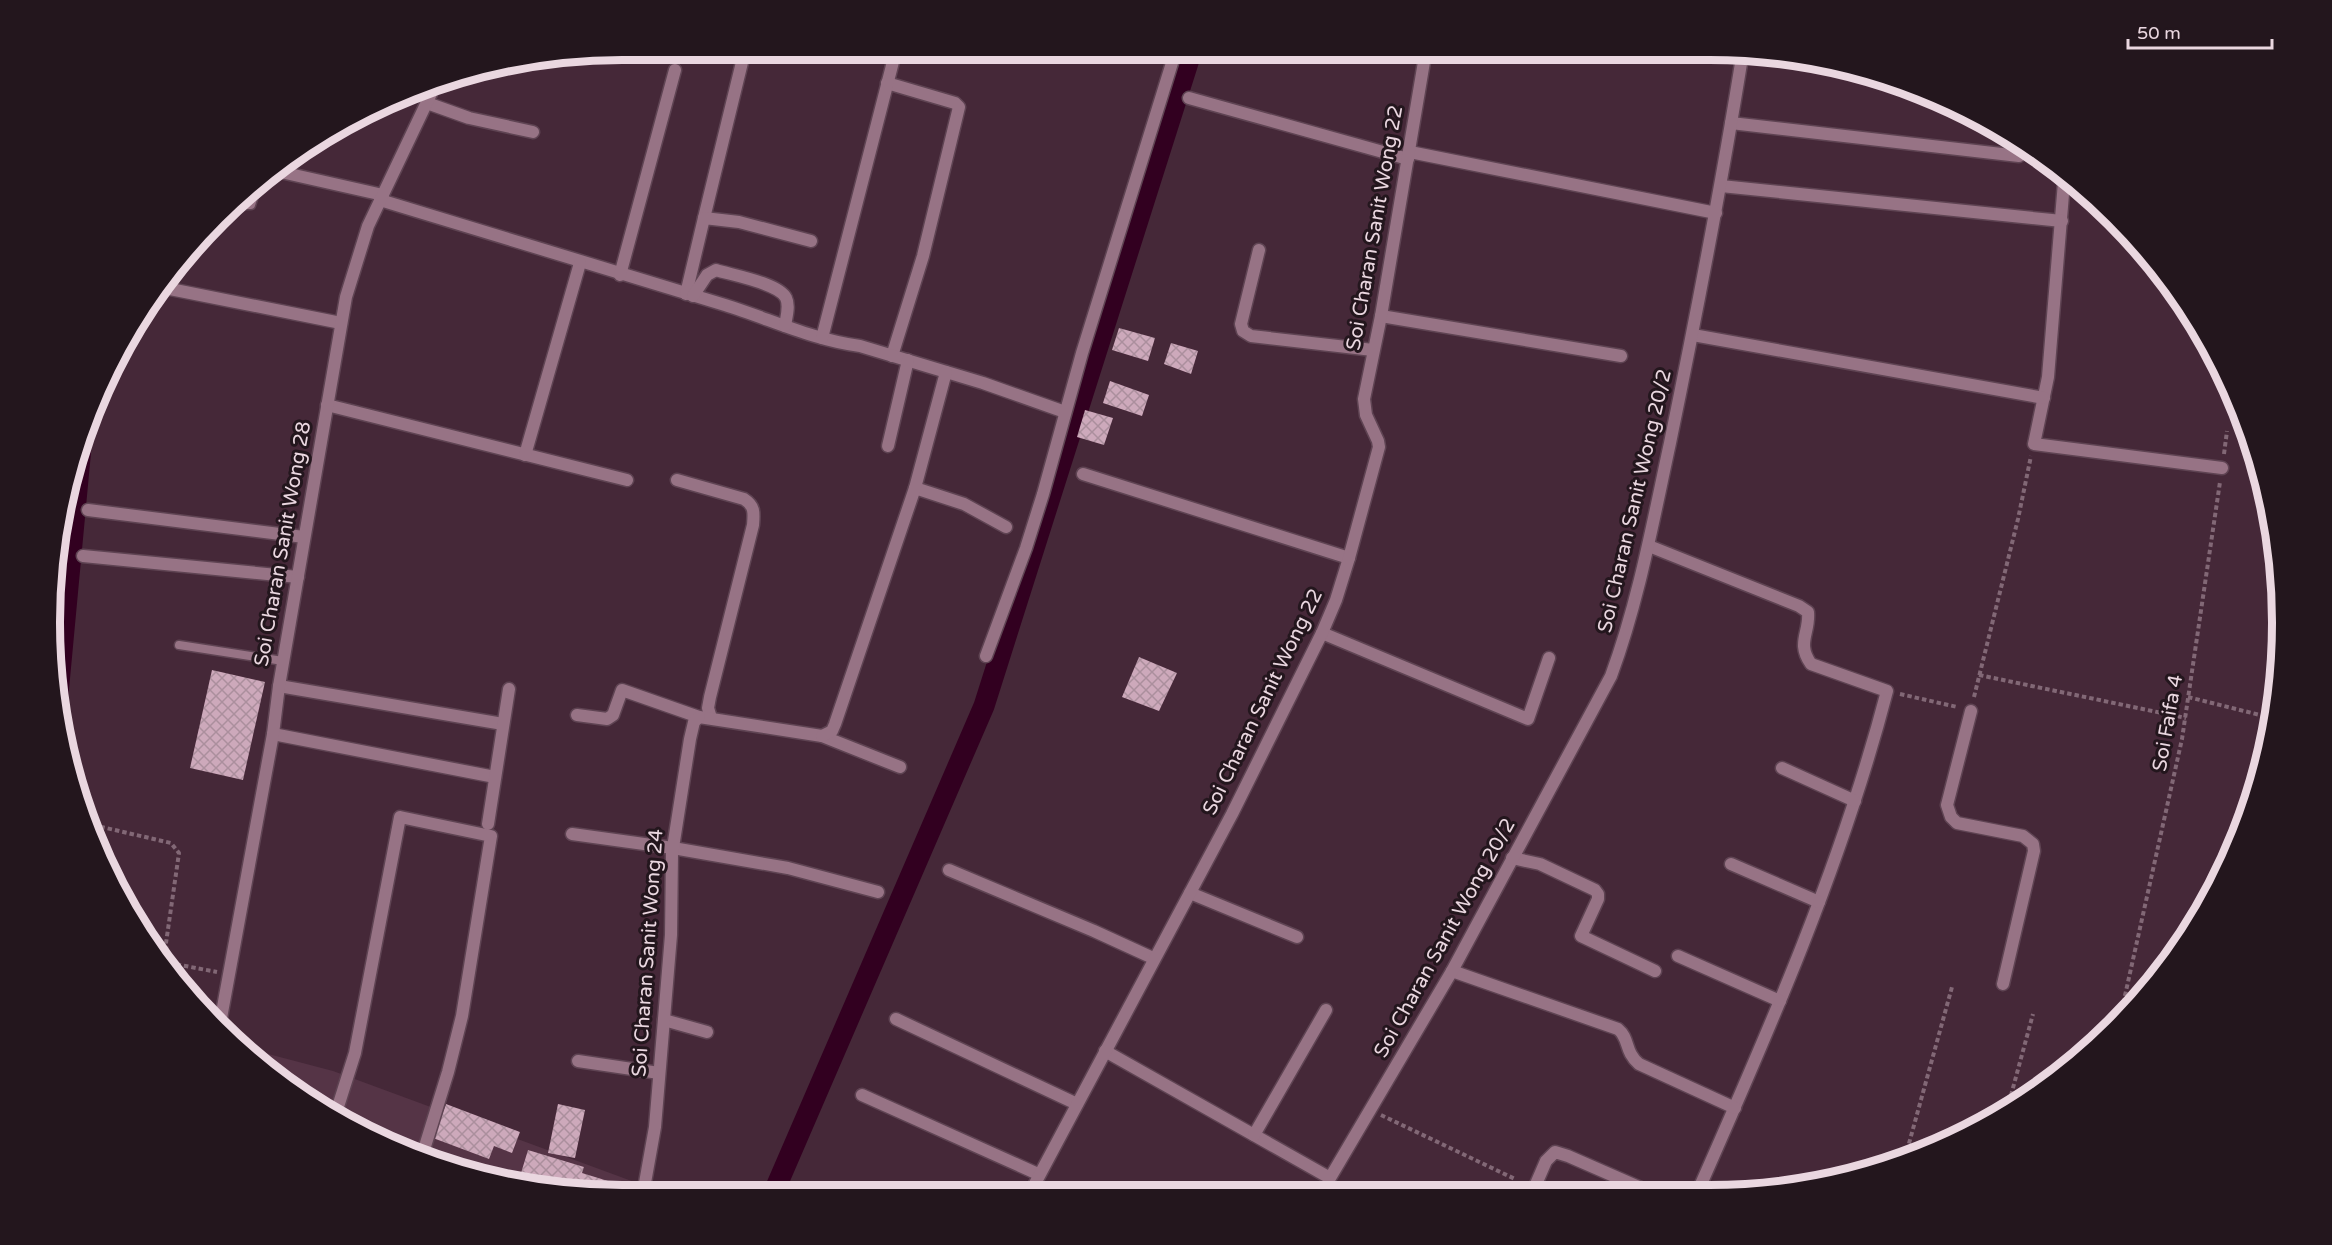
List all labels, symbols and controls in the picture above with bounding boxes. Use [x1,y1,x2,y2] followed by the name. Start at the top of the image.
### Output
[2128,12,2272,50] scale bar
[2137,22,2181,44] text: 50 m
[1342,104,1408,352] street label: Soi Charan Sanit Wong 22
[1593,367,1677,635] street label: Soi Charan Sanit Wong 20/2
[250,420,316,668] street label: Soi Charan Sanit Wong 28
[1198,585,1328,819] street label: Soi Charan Sanit Wong 22
[2148,673,2188,773] street label: Soi Faifa 4
[1369,814,1521,1062] street label: Soi Charan Sanit Wong 20/2
[627,828,669,1078] street label: Soi Charan Sanit Wong 24

